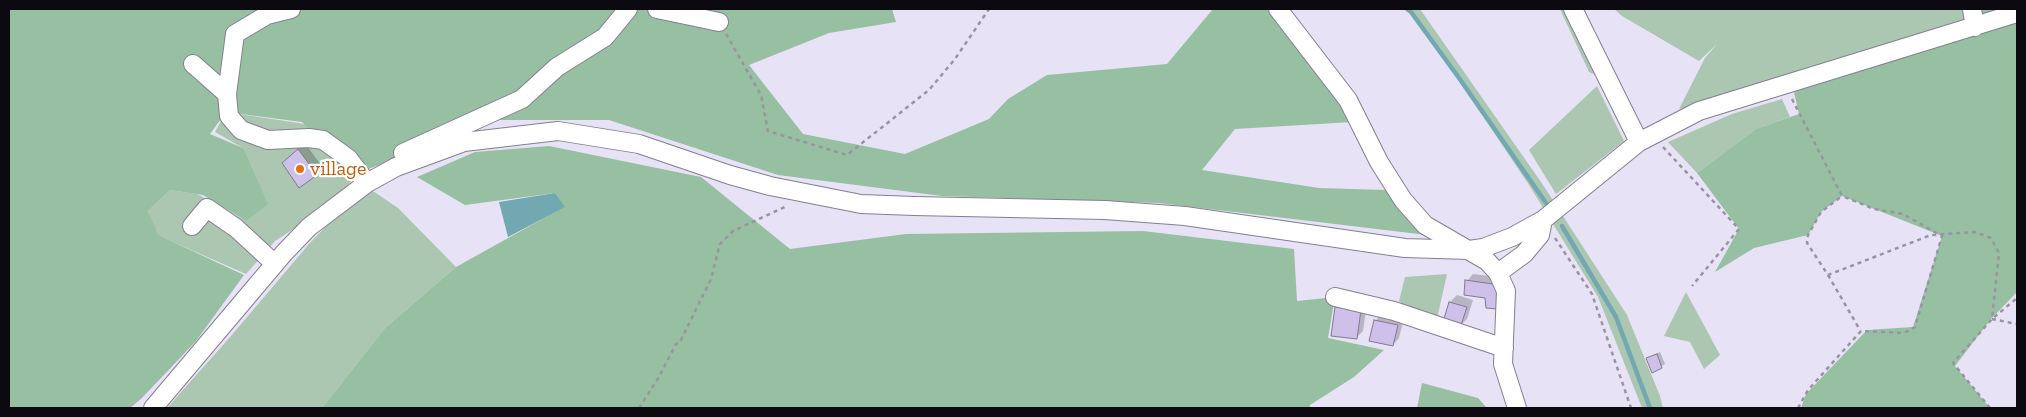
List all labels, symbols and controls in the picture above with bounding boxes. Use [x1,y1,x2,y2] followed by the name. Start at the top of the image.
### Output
[310,157,366,181] place label: village
[294,163,306,175] marker: village

